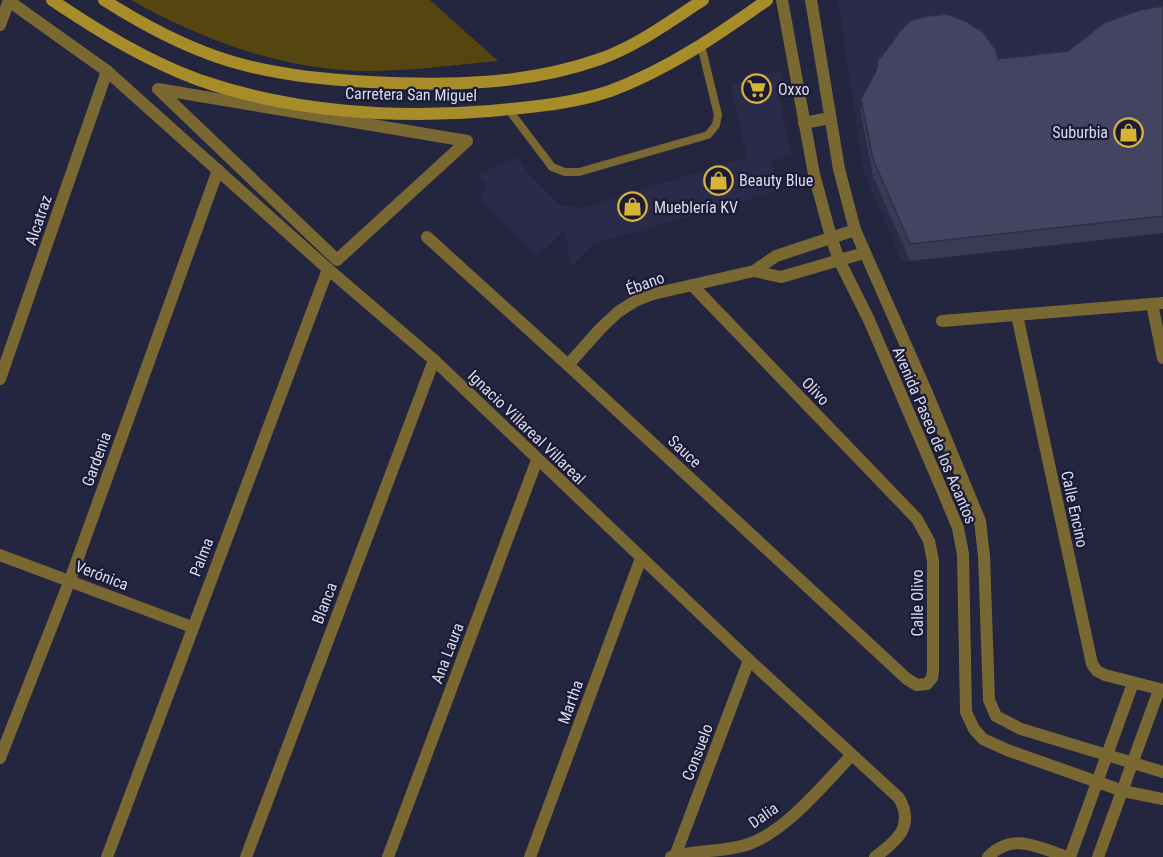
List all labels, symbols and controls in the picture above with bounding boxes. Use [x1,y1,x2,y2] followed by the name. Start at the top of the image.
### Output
[741,73,773,105] supermarket icon: Oxxo
[778,80,810,99] place label: Oxxo
[345,84,477,105] street label: Carretera San Miguel
[1113,116,1145,148] shop icon: Suburbia
[1052,123,1108,142] place label: Suburbia
[702,164,734,196] shop icon: Beauty Blue
[739,171,813,190] place label: Beauty Blue
[617,191,649,223] shop icon: Mueblería KV
[21,193,56,248] street label: Alcatraz
[654,198,738,217] place label: Mueblería KV
[623,268,667,299] street label: Ébano
[889,344,980,527] street label: Avenida Paseo de los Acantos
[464,366,589,488] street label: Ignacio Villareal Villareal
[798,373,833,409] street label: Olivo
[78,429,115,489] street label: Gardenia
[664,431,705,471] street label: Sauce
[1057,469,1092,549] street label: Calle Encino
[185,535,217,579] street label: Palma
[73,557,131,594] street label: Verónica
[908,570,927,636] street label: Calle Olivo
[308,580,341,627] street label: Blanca
[427,620,468,686] street label: Ana Laura
[554,678,587,727] street label: Martha
[678,721,717,783] street label: Consuelo
[745,799,782,832] street label: Dalia

